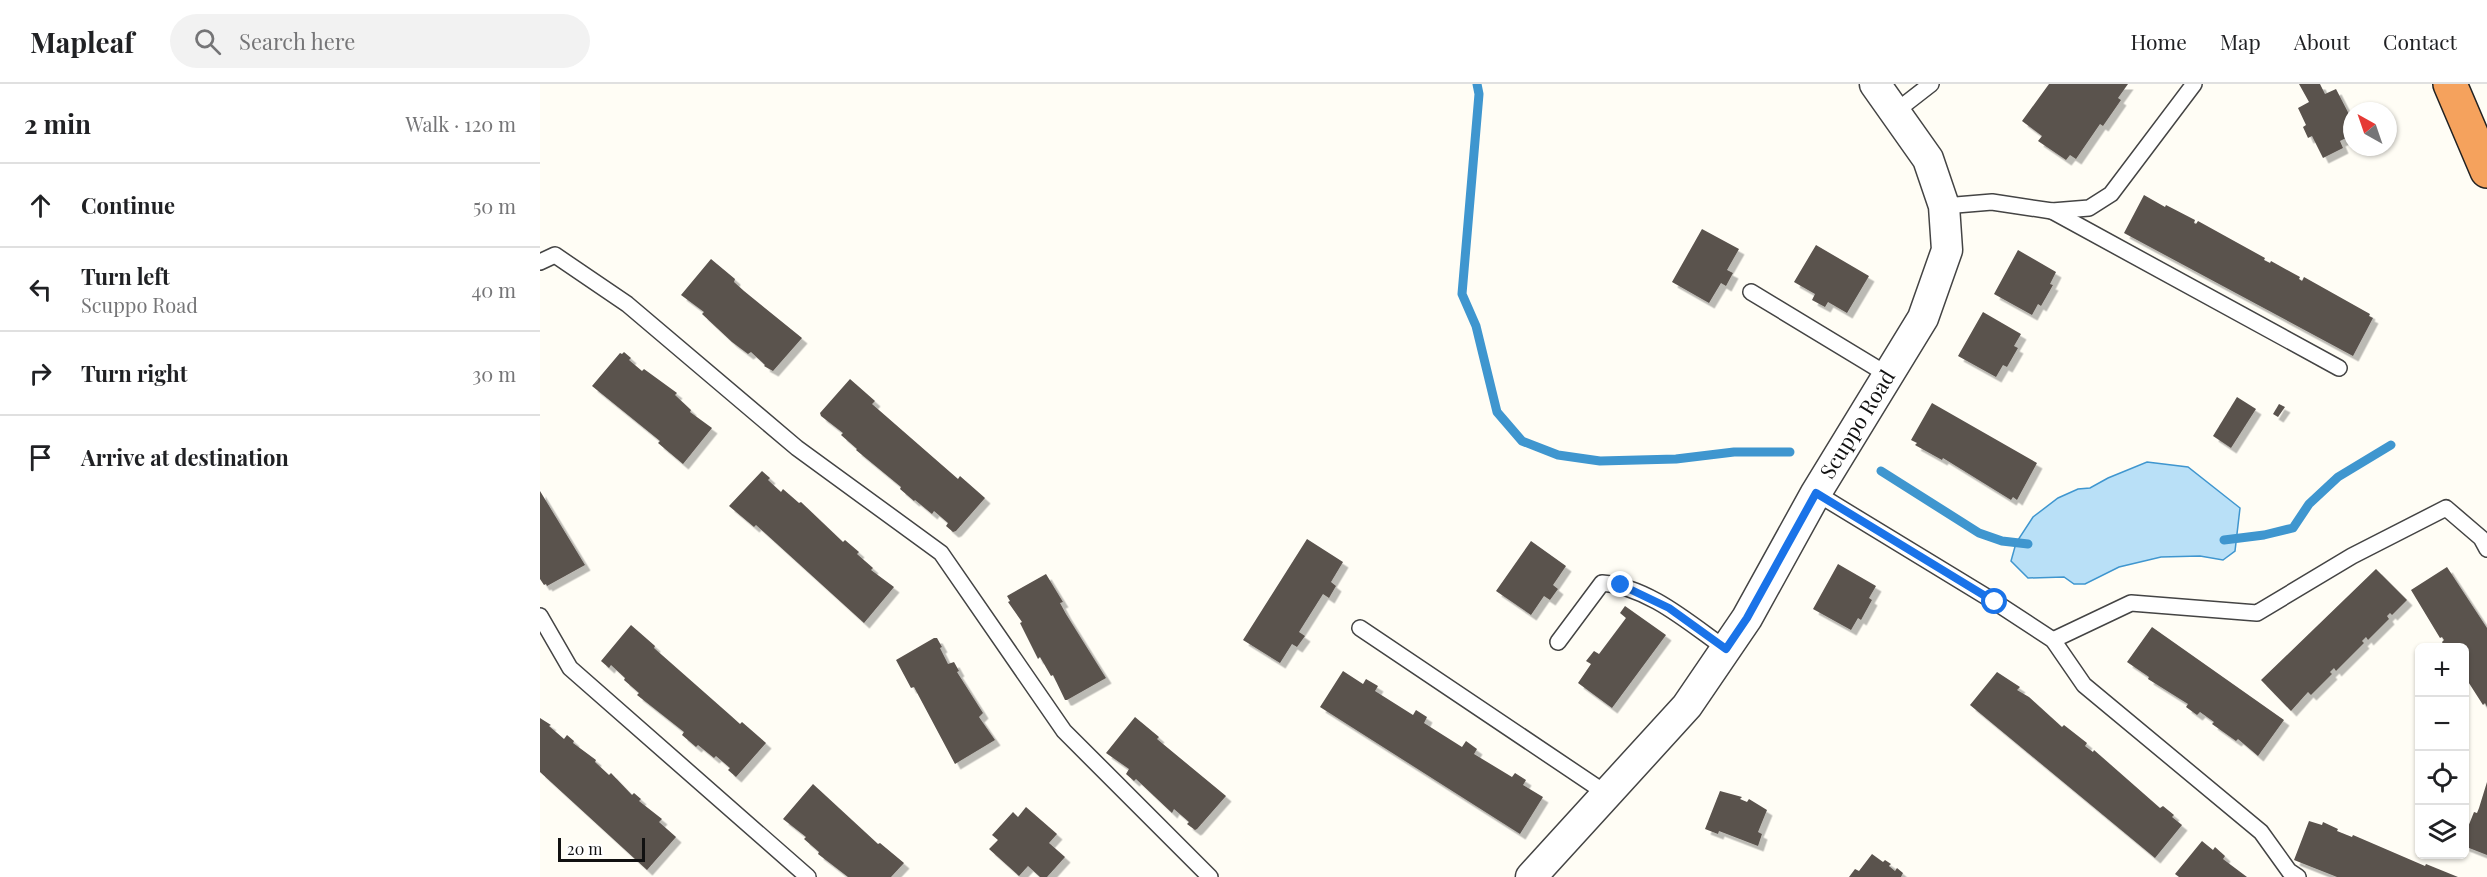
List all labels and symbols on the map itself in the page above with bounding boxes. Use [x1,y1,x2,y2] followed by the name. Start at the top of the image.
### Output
[2343,102,2397,156] north arrow
[1812,364,1900,483] street label: Scuppo Road
[1607,571,1633,597] route end
[1981,588,2007,614] route start
[558,835,645,862] scale bar

